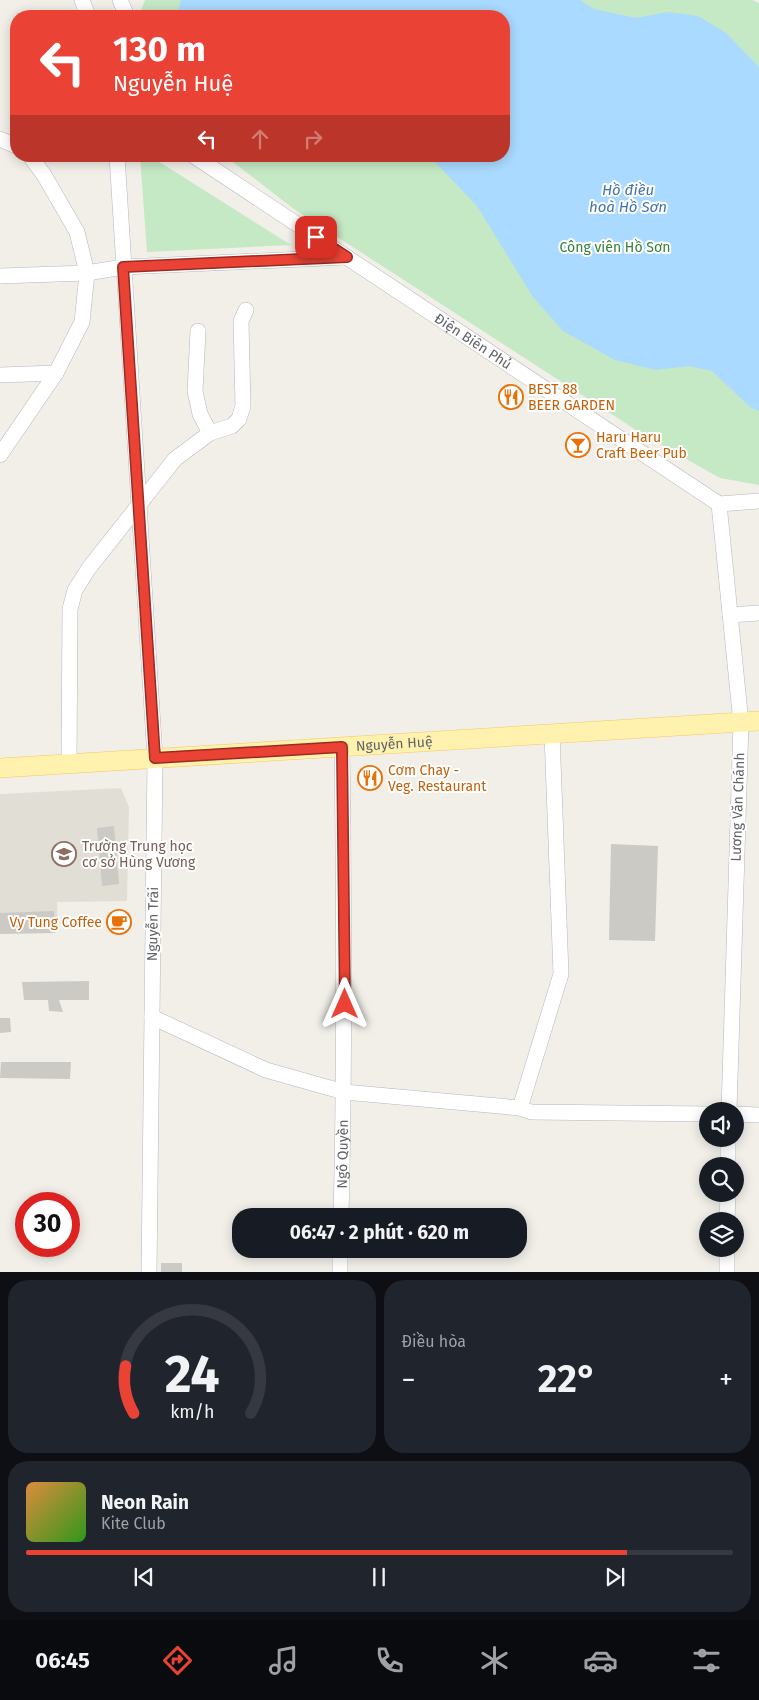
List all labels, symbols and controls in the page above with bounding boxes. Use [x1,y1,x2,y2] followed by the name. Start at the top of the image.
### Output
[113,28,206,70] text: 130 m
[30,30,95,95] icon: left
[113,70,233,97] text: Nguyễn Huệ
[193,125,221,153] icon: left
[246,125,274,153] icon: ahead
[299,125,327,153] icon: right
[589,181,667,216] water label: Hồ điều hoà Hồ Sơn
[295,216,337,258] pin
[302,223,330,251] icon: arrive
[560,238,670,256] park label: Công viên Hồ Sơn
[431,309,515,373] street label: Điện Biên Phủ
[528,381,615,414] place label: BEST 88 BEER GARDEN
[498,384,524,410] restaurant icon: BEST 88 BEER GARDEN
[596,429,687,462] place label: Haru Haru Craft Beer Pub
[565,432,591,458] bar icon: Haru Haru Craft Beer Pub
[355,733,433,754] street label: Nguyễn Huệ
[728,752,748,862] street label: Lương Văn Chánh
[388,762,487,795] place label: Cơm Chay - Veg. Restaurant
[357,765,383,791] restaurant icon: Cơm Chay - Veg. Restaurant
[82,838,196,871] place label: Trường Trung học cơ sở Hùng Vương
[51,841,77,867] school or university icon: Trường Trung học cơ sở Hùng Vương
[144,887,162,961] street label: Nguyễn Trãi
[106,909,132,935] cafe icon: Vy Tung Coffee
[10,914,102,931] place label: Vy Tung Coffee
[318,977,370,1029] position arrow
[699,1102,744,1257] map controls
[699,1102,744,1147] button: sound
[333,1119,351,1189] street label: Ngô Quyền
[699,1157,744,1202] button: search
[15,1192,80,1257] speed limit sign: 30
[699,1212,744,1257] button: layers
[290,1221,469,1244] text: 06:47 · 2 phút · 620 m
[402,1332,466,1351] text: Điều hòa
[164,1343,219,1406] text: 24
[538,1356,597,1402] text: 22°
[402,1363,416,1396] text: −
[719,1363,733,1396] text: +
[170,1401,214,1423] text: km/h
[101,1491,189,1514] text: Neon Rain
[101,1514,166,1533] text: Kite Club
[130,1563,158,1591] icon: previous
[365,1563,393,1591] icon: pause
[601,1563,629,1591] icon: next
[160,1643,195,1678] icon: directions
[266,1643,301,1678] icon: music
[372,1643,407,1678] icon: phone
[477,1643,512,1678] icon: climate
[583,1643,618,1678] icon: car
[689,1643,724,1678] icon: filters
[35,1647,90,1674] text: 06:45

